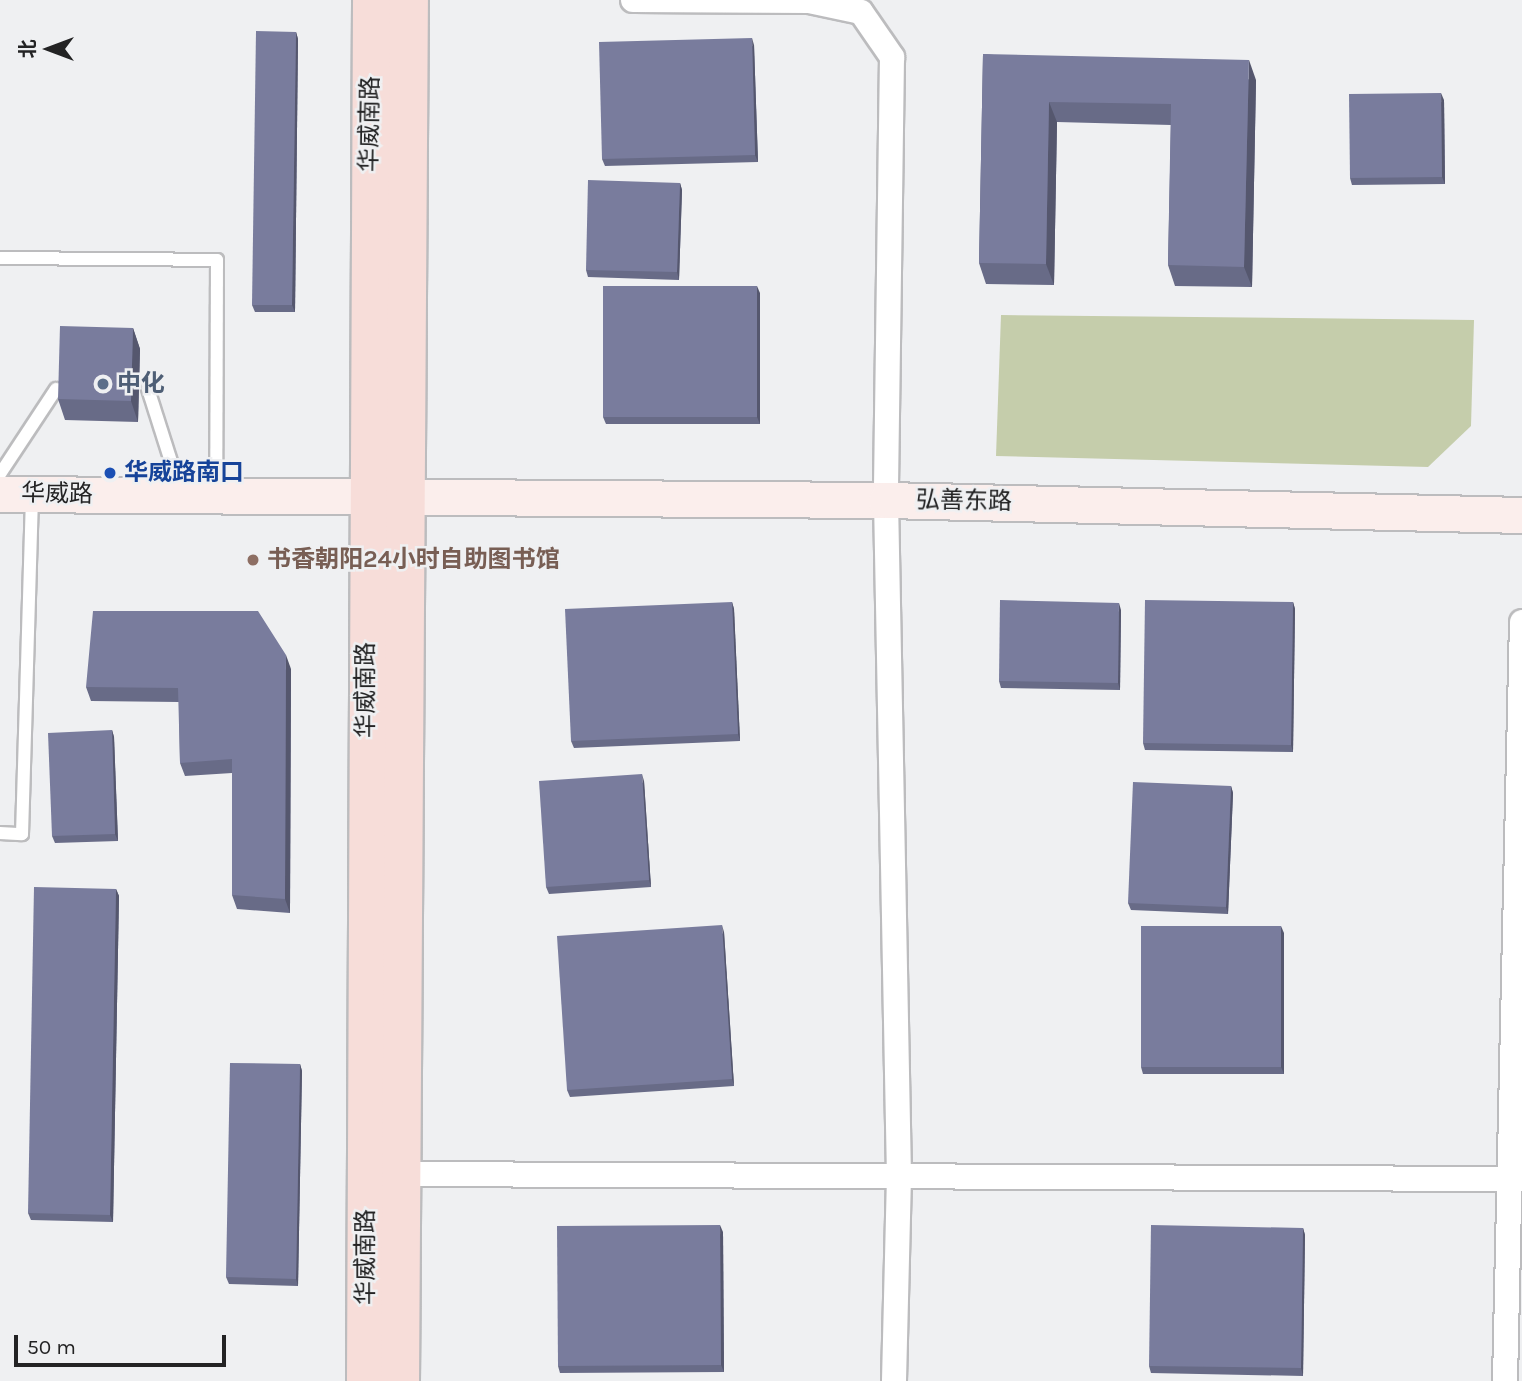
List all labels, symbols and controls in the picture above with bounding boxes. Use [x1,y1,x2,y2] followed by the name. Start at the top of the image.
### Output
[14,14,84,84] north arrow
[17,40,39,59] text: 北
[355,76,385,172] street label: 华威南路
[117,370,165,398] place label: 中化
[95,376,111,392] marker: 中化
[124,459,244,487] place label: 华威路南口
[102,465,118,481] marker: 华威路南口
[21,479,93,509] street label: 华威路
[916,486,1012,516] street label: 弘善东路
[267,546,560,574] place label: 书香朝阳24小时自助图书馆
[245,552,261,568] marker: 书香朝阳24小时自助图书馆
[352,642,380,738] street label: 华威南路
[352,1209,380,1305] street label: 华威南路
[18,1322,229,1366] scale bar
[27,1335,76,1359] text: 50 m

